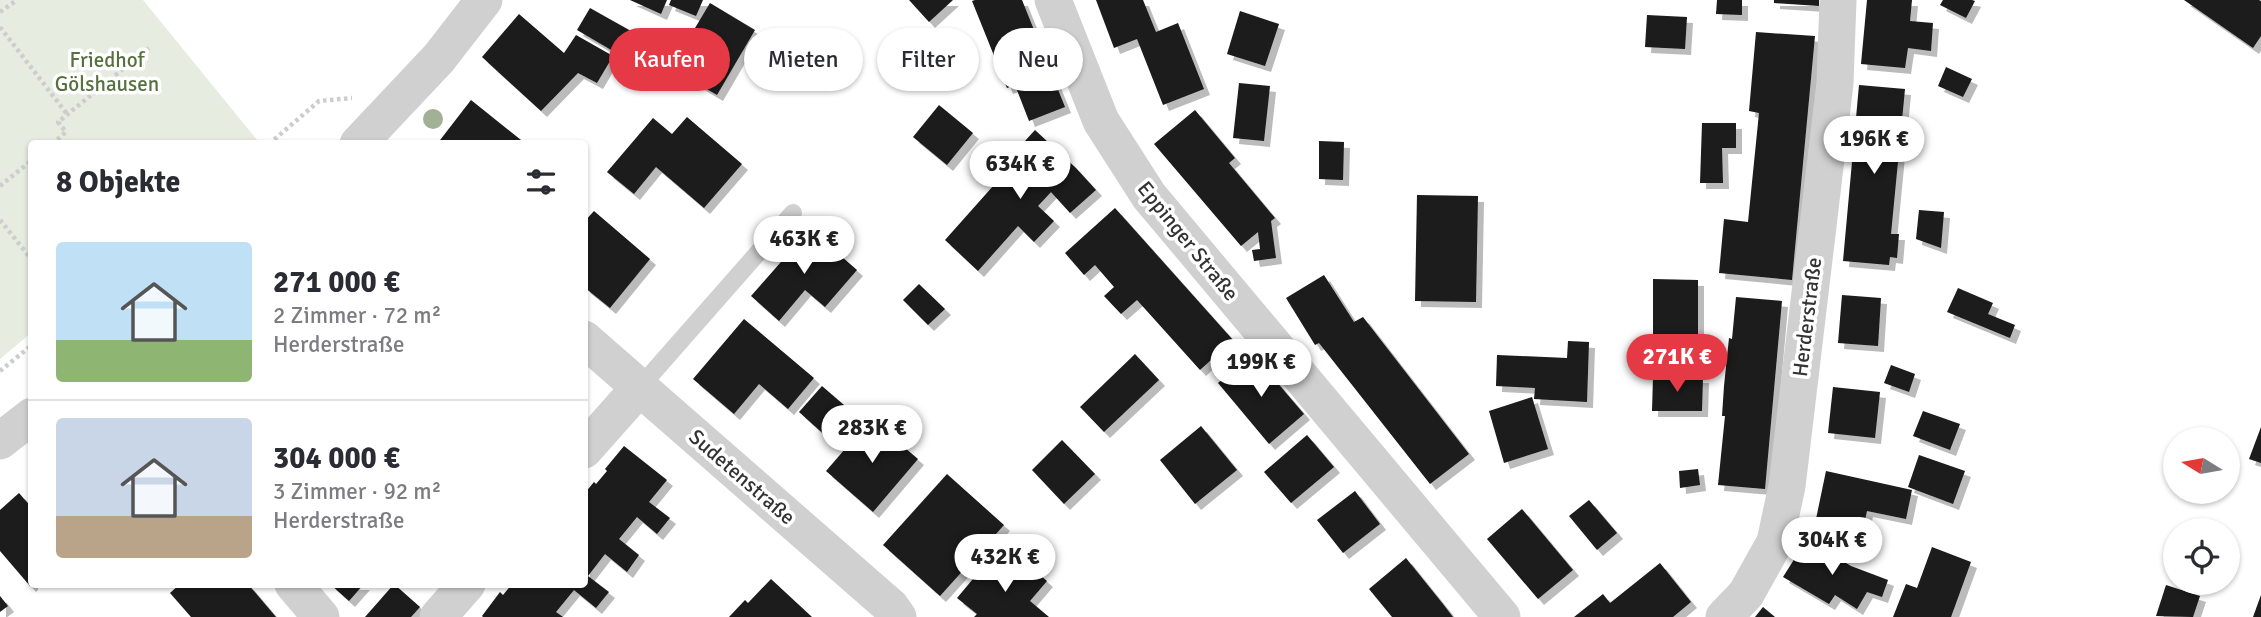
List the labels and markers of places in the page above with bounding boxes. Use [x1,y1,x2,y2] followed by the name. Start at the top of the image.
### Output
[1817,116,1931,176] pin: 196K €
[963,142,1077,201] pin: 634K €
[747,216,861,276] pin: 463K €
[1620,334,1734,394] pin: 271K €
[1204,340,1318,399] pin: 199K €
[815,406,929,465] pin: 283K €
[1775,518,1889,577] pin: 304K €
[948,534,1062,594] pin: 432K €

